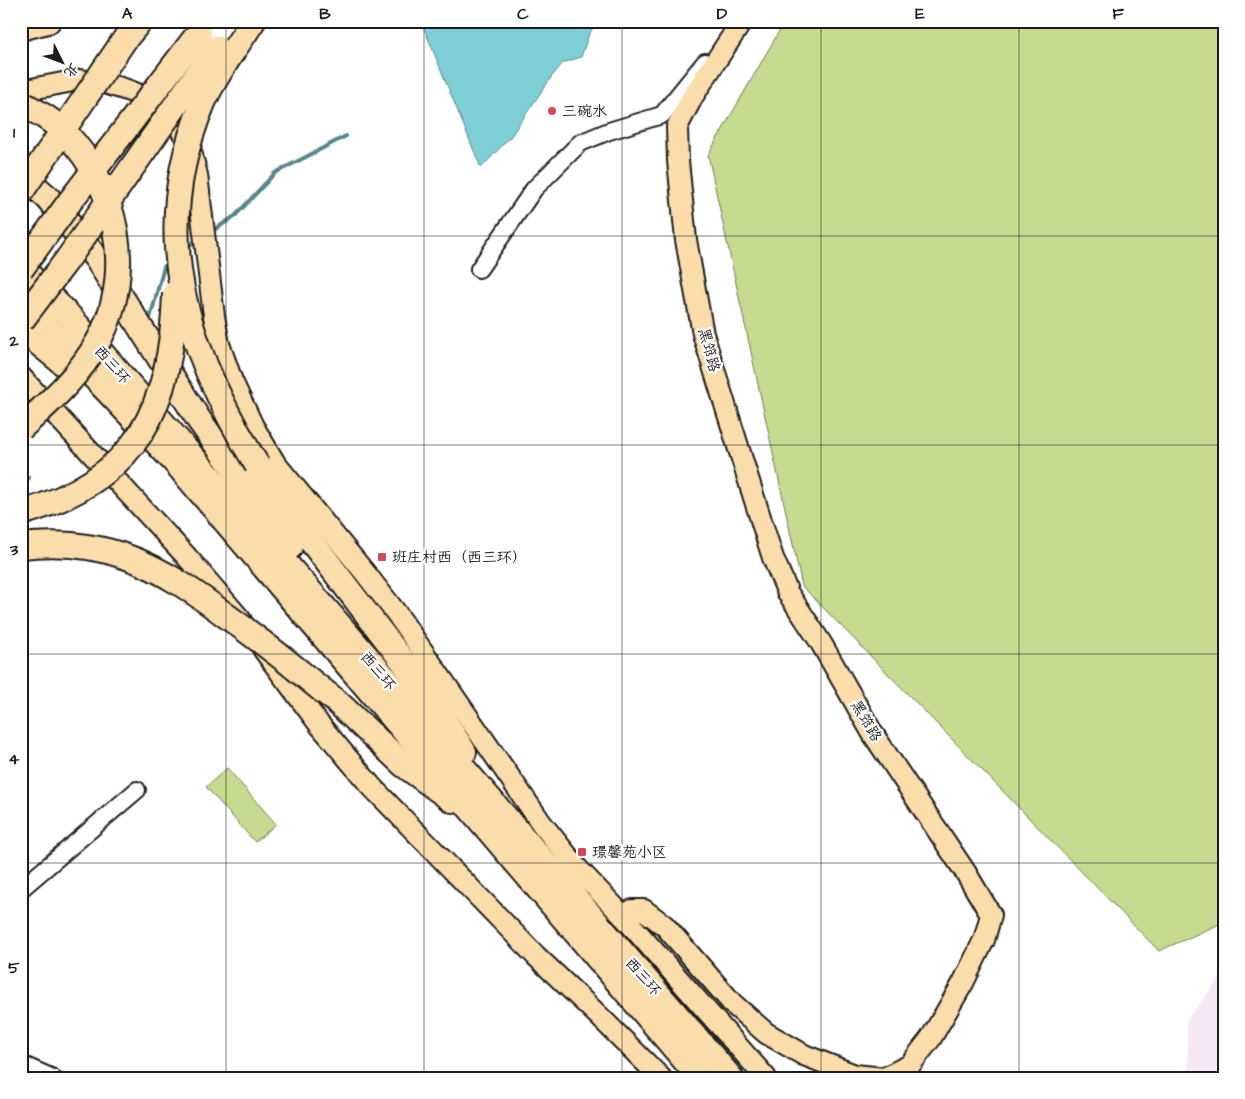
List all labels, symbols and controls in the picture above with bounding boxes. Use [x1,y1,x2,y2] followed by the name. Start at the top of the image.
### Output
[122,3,133,25] text: A
[319,3,331,25] text: B
[517,3,529,25] text: C
[717,3,728,25] text: D
[915,3,925,25] text: E
[1112,3,1124,25] text: F
[38,38,88,88] north arrow
[59,58,83,82] text: 北
[562,101,607,122] place label: 三碗水
[546,105,558,117] marker: 三碗水
[13,122,16,144] text: 1
[693,326,725,374] street label: 黑筇路
[8,330,19,352] text: 2
[89,341,135,389] street label: 西三环
[9,539,19,561] text: 3
[392,547,527,568] place label: 班庄村西（西三环）
[376,551,388,563] marker: 班庄村西（西三环）
[355,647,401,695] street label: 西三环
[845,696,887,746] street label: 黑筇路
[9,748,20,770] text: 4
[592,842,667,863] place label: 璟馨苑小区
[576,846,588,858] marker: 璟馨苑小区
[620,953,666,1001] street label: 西三环
[8,957,20,979] text: 5

